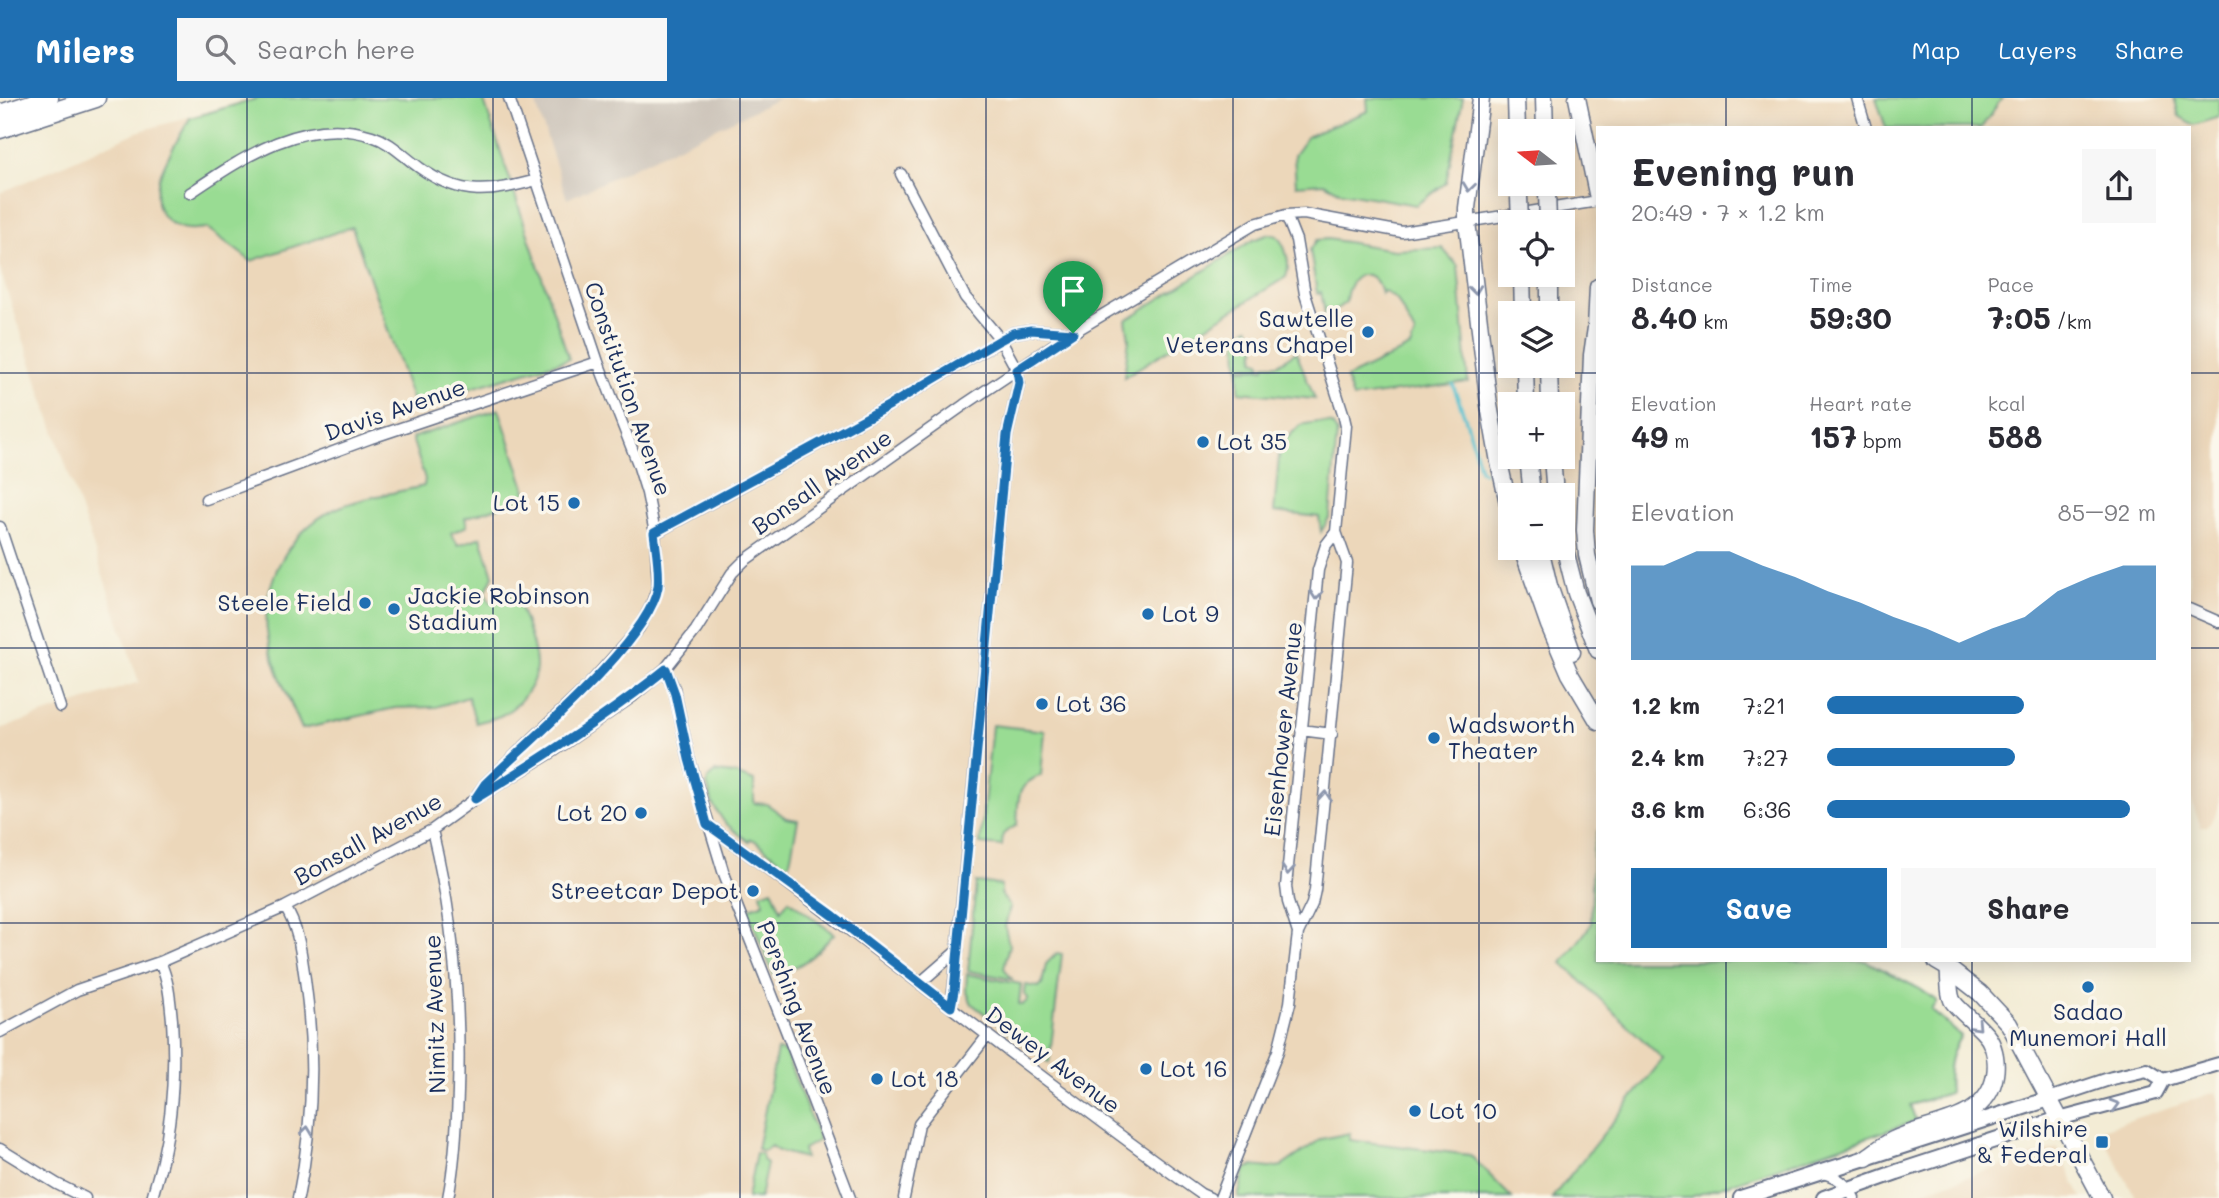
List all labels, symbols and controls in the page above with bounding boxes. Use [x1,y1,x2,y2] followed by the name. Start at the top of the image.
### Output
[177,18,667,81] search box
[35,28,135,71] text: Milers
[201,30,239,68] icon: search
[257,32,415,66] text: Search here
[1912,34,1960,65] text: Map
[1998,34,2077,65] text: Layers
[2115,34,2184,65] text: Share
[1498,119,1575,196] north arrow
[1498,119,1575,560] map controls
[1631,146,1855,196] text: Evening run
[2082,149,2156,223] button: share
[1462,181,1477,193] one-way arrow
[1631,197,1825,227] text: 20:49 · 7 × 1.2 km
[1498,210,1575,287] button: locate
[1043,261,1103,333] pin
[1054,272,1092,310] icon: arrive
[1631,272,1713,297] text: Distance
[1809,272,1853,297] text: Time
[1988,272,2034,297] text: Pace
[578,278,680,500] street label: Constitution Avenue
[1468,284,1483,296] one-way arrow
[1631,297,1697,337] text: 8.40
[1809,297,1892,337] text: 59:30
[1988,297,2051,337] text: 7:05
[1498,301,1575,378] button: layers
[1166,303,1354,359] place label: Sawtelle Veterans Chapel
[1697,309,1728,334] text: km
[2051,309,2092,334] text: /km
[1360,324,1376,340] marker: Sawtelle Veterans Chapel
[320,371,469,447] street label: Davis Avenue
[1631,391,1716,416] text: Elevation
[1809,391,1912,416] text: Heart rate
[1988,391,2026,416] text: kcal
[1498,392,1575,469] button: +
[1631,416,1668,456] text: 49
[1809,416,1857,456] text: 157
[1988,416,2042,456] text: 588
[745,422,897,541] street label: Bonsall Avenue
[1217,426,1287,456] place label: Lot 35
[1668,428,1689,453] text: m
[1857,428,1902,453] text: bpm
[1195,434,1211,450] marker: Lot 35
[1498,483,1575,560] button: −
[493,487,560,517] place label: Lot 15
[566,495,582,511] marker: Lot 15
[1631,497,1734,527] text: Elevation
[2058,497,2156,527] text: 85–92 m
[408,580,590,636] place label: Jackie Robinson Stadium
[218,587,351,617] place label: Steele Field
[1308,590,1323,601] one-way arrow
[357,595,373,611] marker: Steele Field
[1162,598,1219,628] place label: Lot 9
[386,601,402,617] marker: Jackie Robinson Stadium
[1140,606,1156,622] marker: Lot 9
[1256,620,1308,838] street label: Eisenhower Avenue
[1056,688,1127,718] place label: Lot 36
[1631,690,1700,720] text: 1.2 km
[1743,690,1786,720] text: 7:21
[1034,696,1050,712] marker: Lot 36
[1448,709,1574,765] place label: Wadsworth Theater
[1426,730,1442,746] marker: Wadsworth Theater
[1631,742,1704,772] text: 2.4 km
[1743,742,1789,772] text: 7:27
[288,785,447,891] street label: Bonsall Avenue
[1317,790,1332,801] one-way arrow
[1631,794,1705,824] text: 3.6 km
[1743,794,1791,824] text: 6:36
[557,797,627,827] place label: Lot 20
[633,805,649,821] marker: Lot 20
[1281,865,1296,876] one-way arrow
[1631,868,1887,948] button: Save
[1901,868,2156,948] button: Share
[551,875,739,905] place label: Streetcar Depot
[745,883,761,899] marker: Streetcar Depot
[751,916,845,1099] street label: Pershing Avenue
[416,934,452,1094] street label: Nimitz Avenue
[2080,979,2096,995] marker: Sadao Munemori Hall
[2009,996,2167,1052] place label: Sadao Munemori Hall
[980,999,1127,1120] street label: Dewey Avenue
[1969,1018,1981,1031] one-way arrow
[1160,1053,1227,1083] place label: Lot 16
[1138,1061,1154,1077] marker: Lot 16
[891,1063,958,1093] place label: Lot 18
[869,1071,885,1087] marker: Lot 18
[1429,1095,1497,1125] place label: Lot 10
[2109,1098,2121,1113] one-way arrow
[1407,1103,1423,1119] marker: Lot 10
[1976,1113,2088,1169] place label: Wilshire & Federal
[300,1125,315,1136] one-way arrow
[2094,1134,2110,1150] marker: Wilshire & Federal

